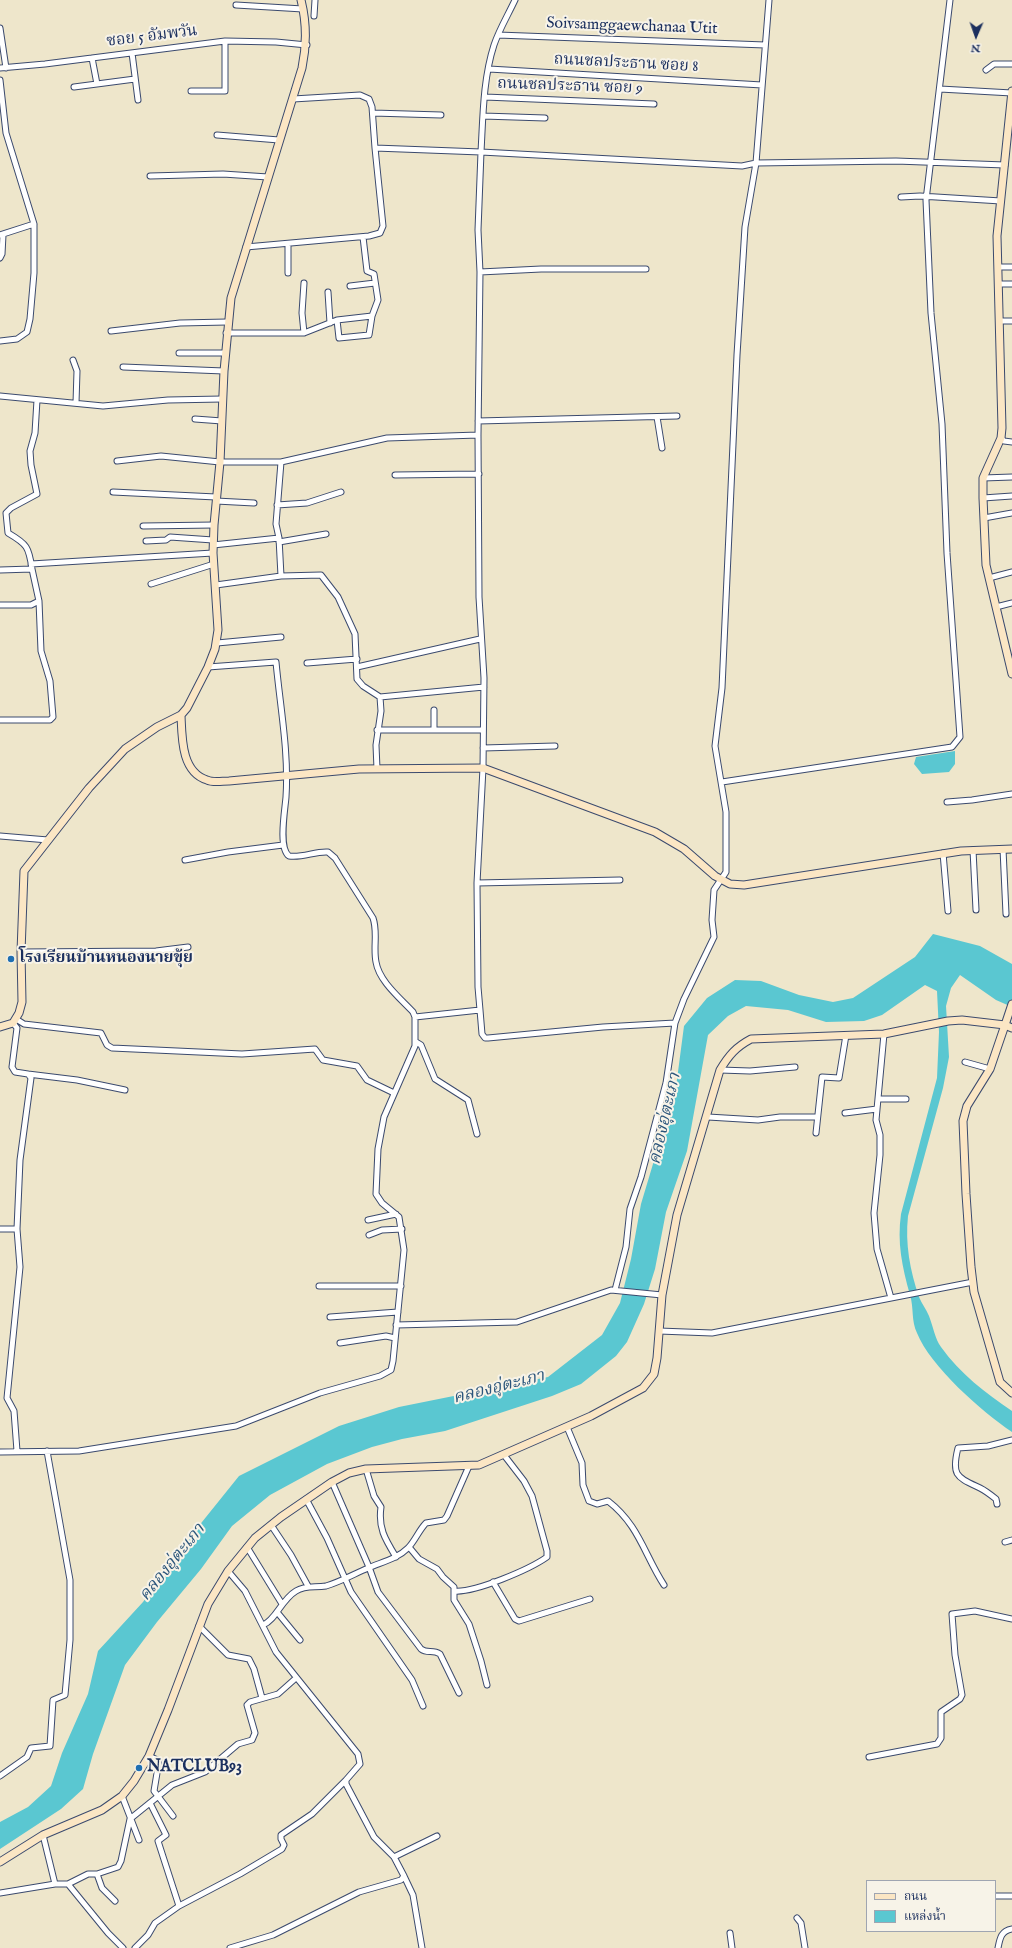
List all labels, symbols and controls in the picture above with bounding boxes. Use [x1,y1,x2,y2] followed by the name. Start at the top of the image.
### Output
[546,14,718,40] street label: Soivsamggaewchanaa Utit
[956,16,996,56] north arrow
[105,22,199,52] street label: ซอย 5 อัมพวัน
[971,41,981,55] text: N
[553,51,699,77] street label: ถนนชลประธาน ซอย 8
[497,75,643,99] street label: ถนนชลประธาน ซอย 9
[19,949,193,969] place label: โรงเรียนบ้านหนองนายขุ้ย
[6,954,16,964] marker: โรงเรียนบ้านหนองนายขุ้ย
[646,1071,686,1167] water label: คลองอุ่ตะเภา
[451,1367,547,1409] water label: คลองอุ่ตะเภา
[136,1520,210,1606] water label: คลองอุ่ตะเภา
[147,1758,242,1778] place label: NATCLUB93
[134,1763,144,1773] marker: NATCLUB93
[866,1880,996,1932] legend
[904,1889,927,1904] text: ถนน
[904,1909,946,1924] text: แหล่งน้ำ

